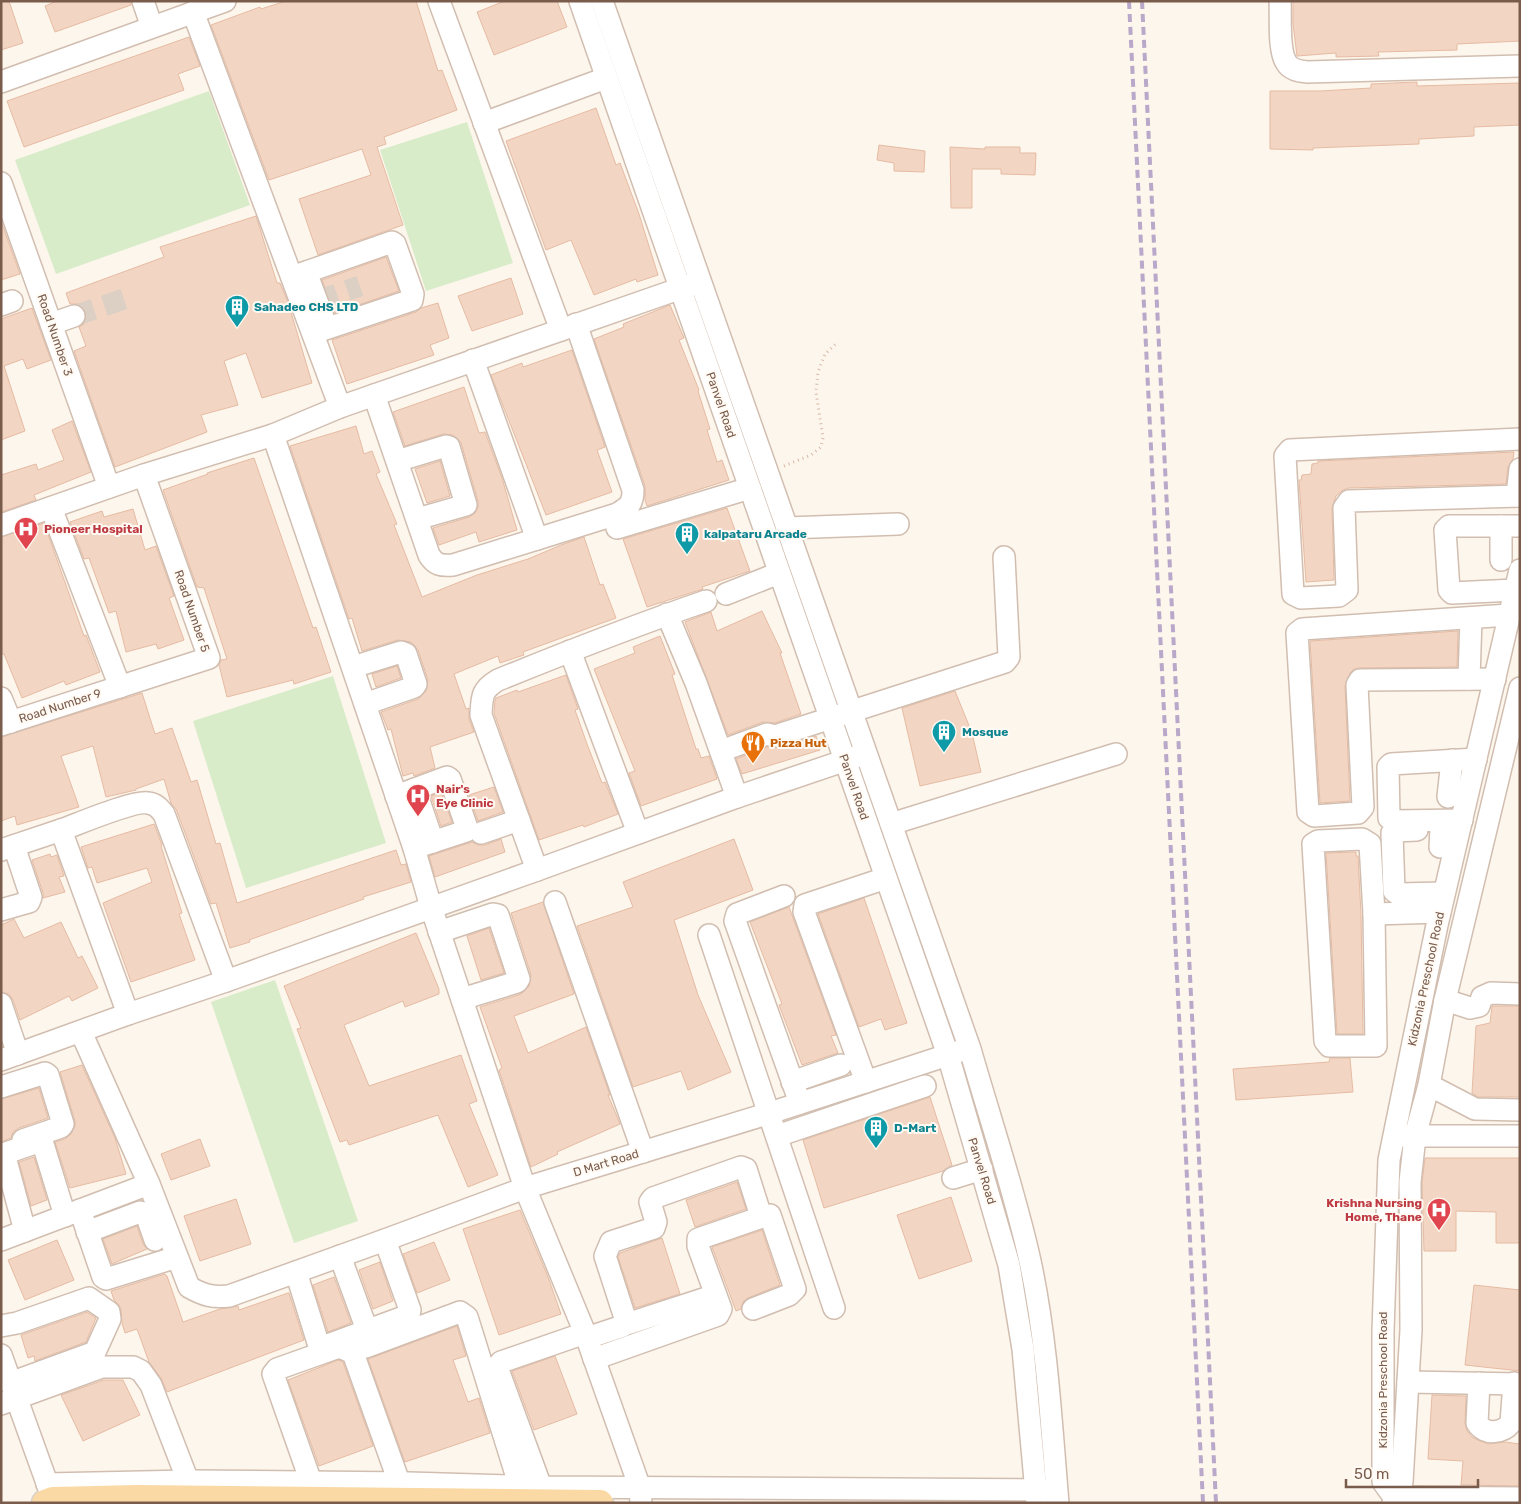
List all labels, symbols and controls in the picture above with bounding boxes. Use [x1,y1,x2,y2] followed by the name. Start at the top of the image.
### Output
[34,292,76,378] street label: Road Number 3
[224,294,250,328] building icon: Sahadeo CHS LTD
[254,300,359,314] place label: Sahadeo CHS LTD
[703,370,739,440] street label: Panvel Road
[13,516,39,550] hospital icon: Pioneer Hospital
[674,521,700,555] building icon: kalpataru Arcade
[44,522,143,536] place label: Pioneer Hospital
[704,527,807,541] place label: kalpataru Arcade
[171,568,213,654] street label: Road Number 5
[17,686,103,726] street label: Road Number 9
[931,719,957,753] building icon: Mosque
[962,725,1008,739] place label: Mosque
[740,730,766,764] restaurant icon: Pizza Hut
[770,736,827,750] place label: Pizza Hut
[836,752,872,822] street label: Panvel Road
[436,782,494,810] place label: Nair's Eye Clinic
[405,783,431,817] hospital icon: Nair's Eye Clinic
[1405,911,1447,1047] street label: Kidzonia Preschool Road
[863,1115,889,1149] building icon: D-Mart
[894,1121,937,1135] place label: D-Mart
[965,1136,999,1206] street label: Panvel Road
[571,1146,641,1180] street label: D Mart Road
[1326,1196,1422,1224] place label: Krishna Nursing Home, Thane
[1426,1197,1452,1231] hospital icon: Krishna Nursing Home, Thane
[1376,1312,1390,1448] street label: Kidzonia Preschool Road
[1346,1456,1478,1488] scale bar
[1354,1465,1389,1483] text: 50 m

